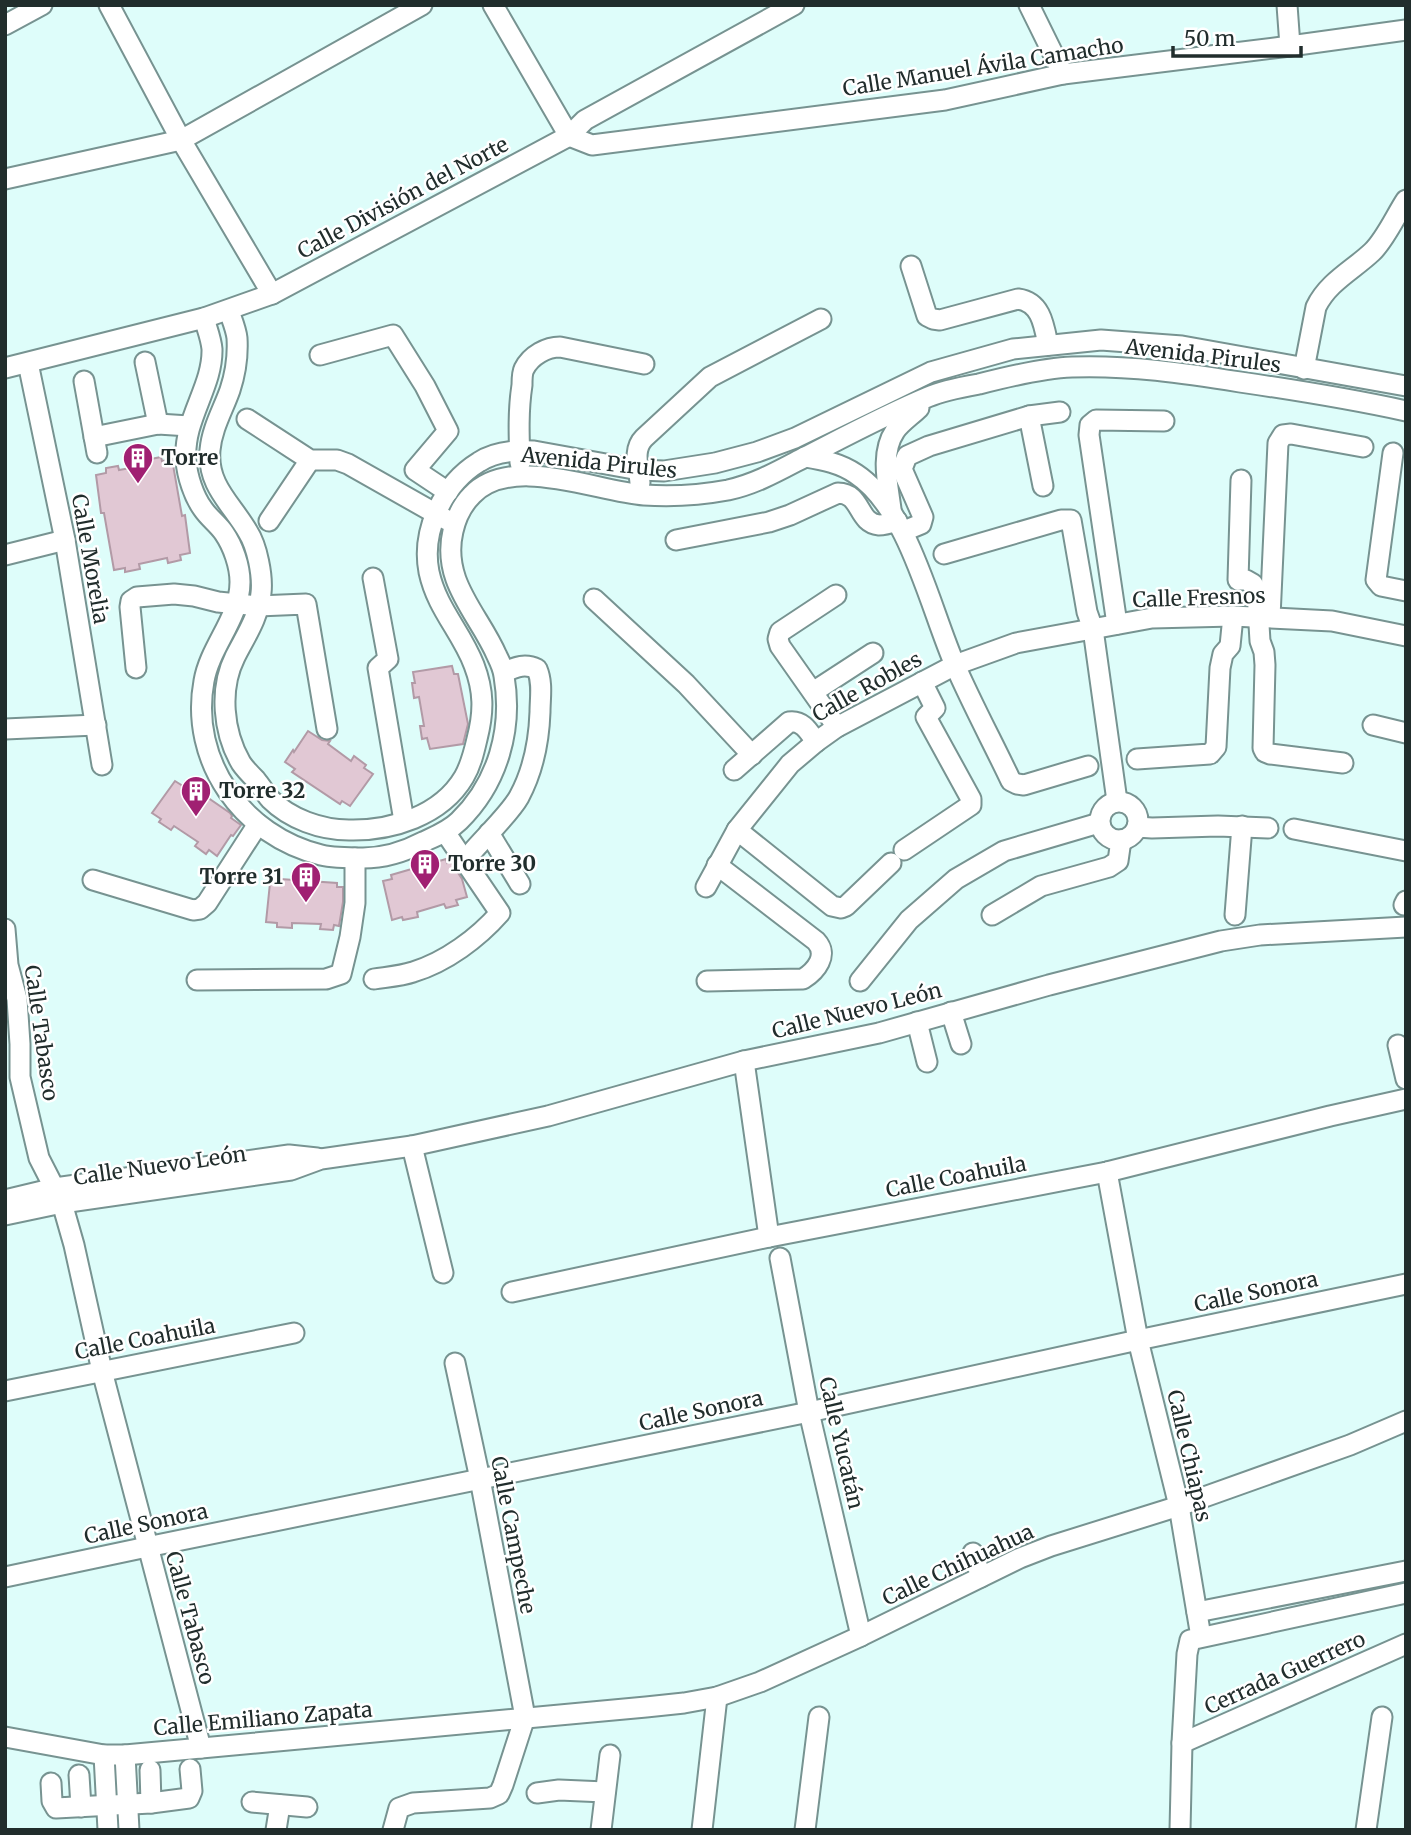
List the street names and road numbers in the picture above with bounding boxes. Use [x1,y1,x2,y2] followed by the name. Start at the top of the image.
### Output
[840,30,1125,102] street label: Calle Manuel Ávila Camacho
[293,130,513,265] street label: Calle División del Norte
[1123,332,1282,378] street label: Avenida Pirules
[519,441,678,484] street label: Avenida Pirules
[66,492,115,626] street label: Calle Morelia
[1132,582,1266,613] street label: Calle Fresnos
[807,645,926,728] street label: Calle Robles
[19,963,64,1102] street label: Calle Tabasco
[769,976,945,1045] street label: Calle Nuevo León
[72,1140,248,1191] street label: Calle Nuevo León
[883,1150,1028,1203] street label: Calle Coahuila
[1192,1265,1320,1318] street label: Calle Sonora
[72,1312,217,1365] street label: Calle Coahuila
[813,1374,870,1512] street label: Calle Yucatán
[637,1384,765,1437] street label: Calle Sonora
[1161,1387,1218,1524] street label: Calle Chiapas
[485,1454,542,1616] street label: Calle Campeche
[82,1497,210,1550] street label: Calle Sonora
[878,1518,1038,1611] street label: Calle Chihuahua
[160,1548,221,1687] street label: Calle Tabasco
[1200,1625,1369,1720] street label: Cerrada Guerrero
[152,1695,373,1742] street label: Calle Emiliano Zapata

